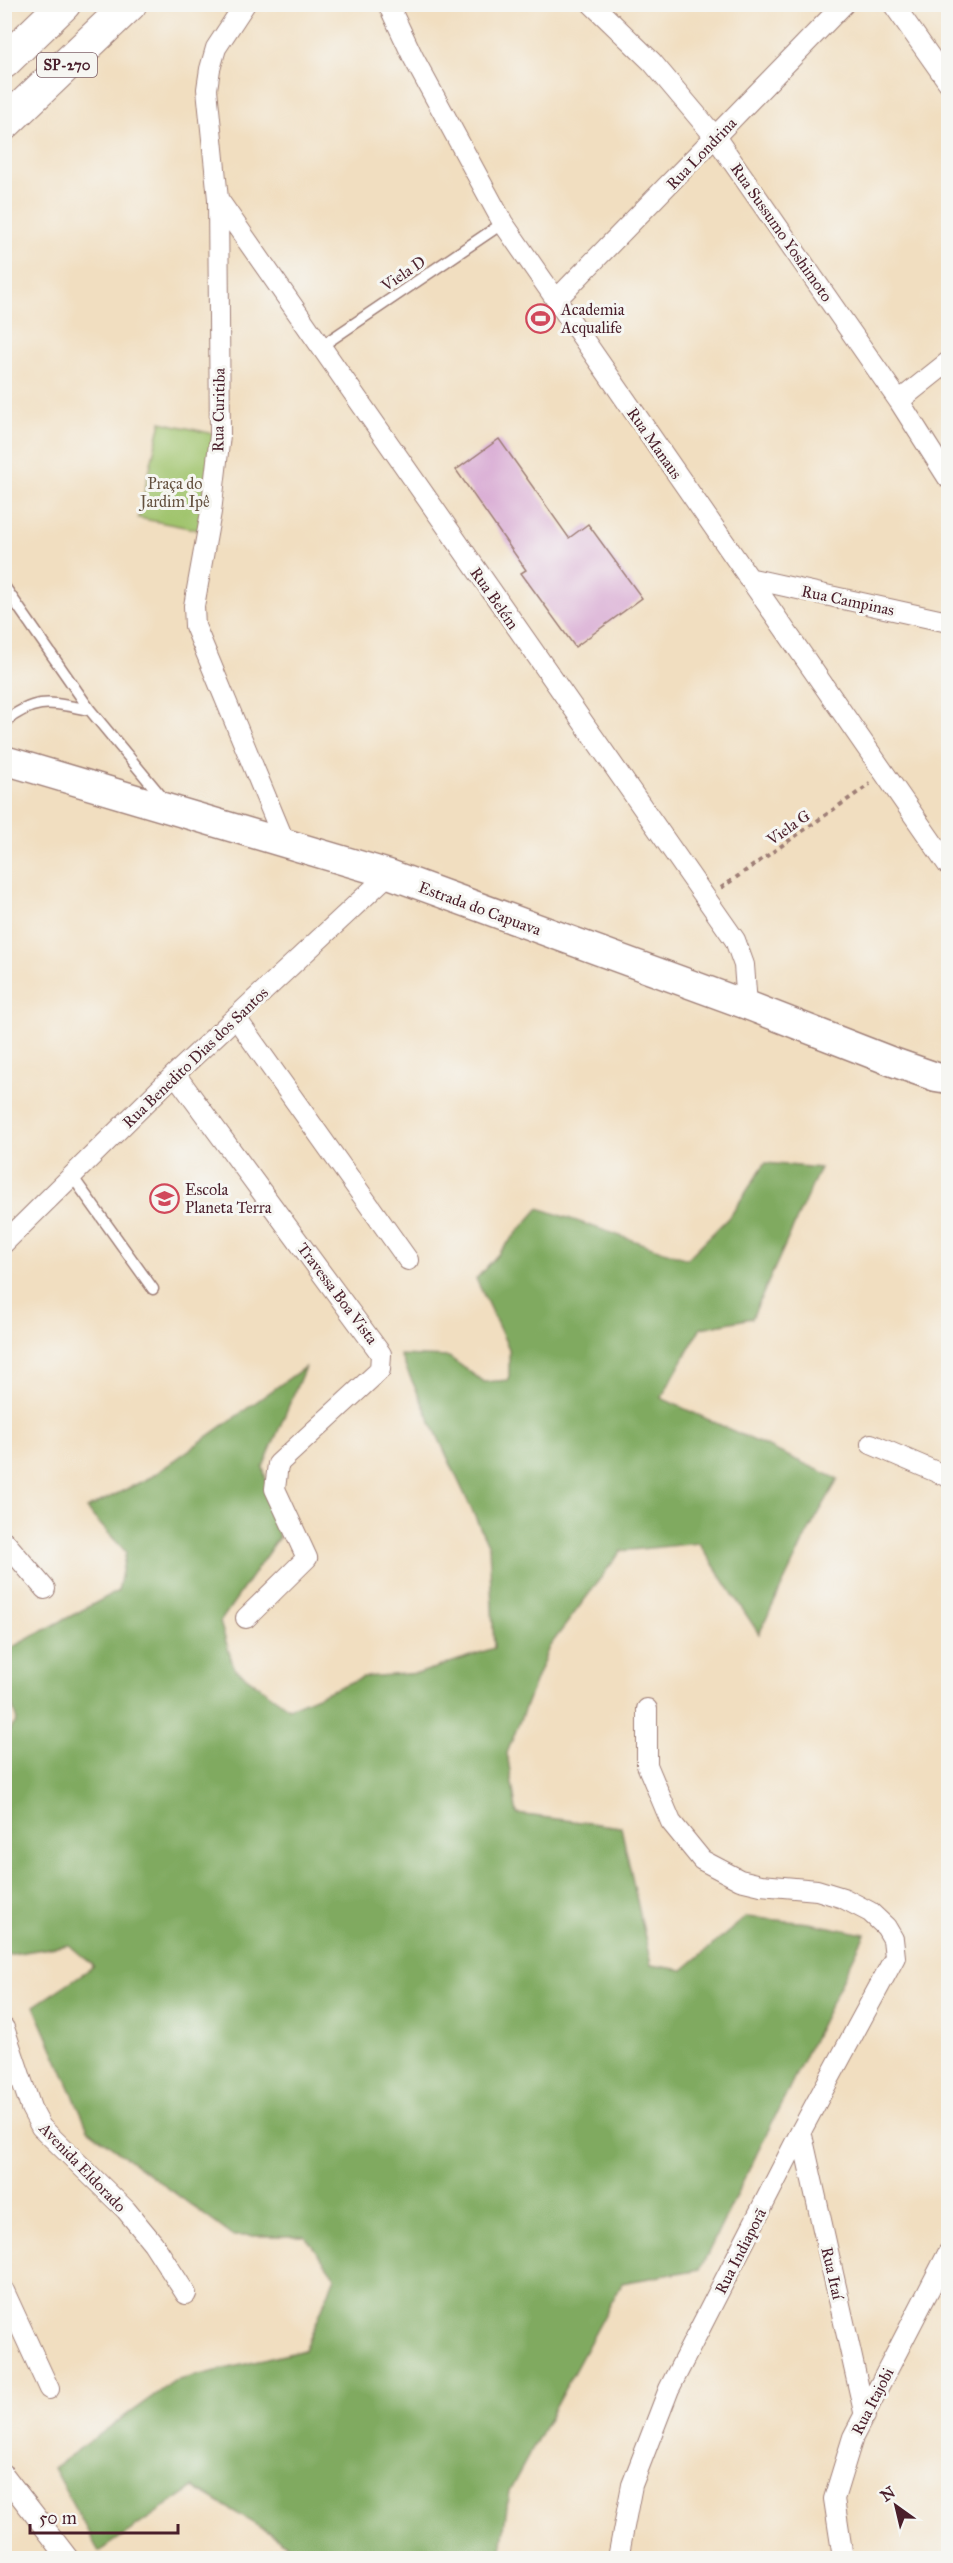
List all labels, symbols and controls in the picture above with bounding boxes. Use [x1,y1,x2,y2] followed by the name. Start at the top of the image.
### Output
[37,53,97,77] road number: SP-270
[662,113,740,193] street label: Rua Londrina
[727,159,837,305] street label: Rua Sussumo Yoshimoto
[377,252,429,296] street label: Viela D
[560,300,625,338] place label: Academia Acqualife
[524,302,556,334] sports icon: Academia Acqualife
[208,368,229,452] street label: Rua Curitiba
[623,404,686,483] street label: Rua Manaus
[138,474,210,512] park label: Praça do Jardim Ipê
[466,564,523,633] street label: Rua Belém
[800,581,896,620] street label: Rua Campinas
[762,806,814,850] street label: Viela G
[416,878,544,940] street label: Estrada do Capuava
[119,983,272,1132] street label: Rua Benedito Dias dos Santos
[185,1180,272,1217] place label: Escola Planeta Terra
[148,1182,180,1214] school or university icon: Escola Planeta Terra
[293,1239,382,1348] street label: Travessa Boa Vista
[35,2118,130,2216] street label: Avenida Eldorado
[711,2205,770,2297] street label: Rua Indiaporã
[817,2245,848,2302] street label: Rua Itaí
[847,2364,898,2438] street label: Rua Itajobi
[866,2476,926,2536] north arrow
[877,2482,899,2506] text: N
[30,2497,178,2535] scale bar
[39,2507,77,2529] text: 50 m

